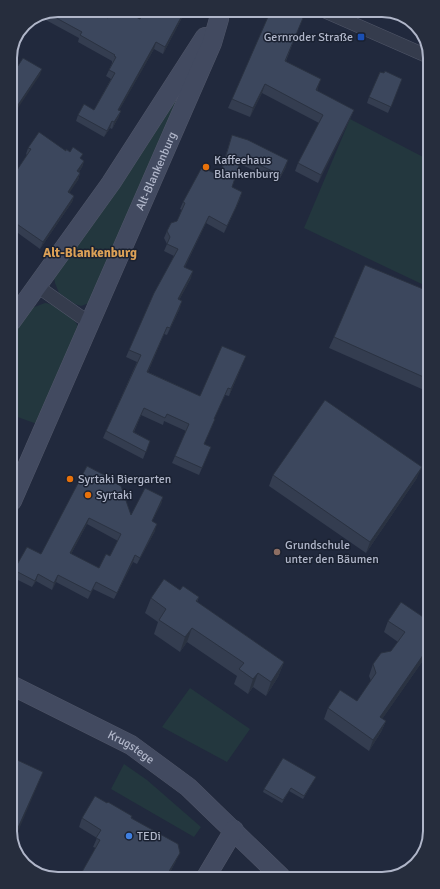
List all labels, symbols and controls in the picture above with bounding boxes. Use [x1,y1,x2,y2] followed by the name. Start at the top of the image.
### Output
[264,30,353,45] place label: Gernroder Straße
[356,32,366,42] marker: Gernroder Straße
[132,129,180,213] street label: Alt-Blankenburg
[214,153,279,182] place label: Kaffeehaus Blankenburg
[201,162,211,172] marker: Kaffeehaus Blankenburg
[43,245,137,261] district label: Alt-Blankenburg
[78,472,171,487] place label: Syrtaki Biergarten
[65,474,75,484] marker: Syrtaki Biergarten
[96,488,132,503] place label: Syrtaki
[83,490,93,500] marker: Syrtaki
[285,538,379,567] place label: Grundschule unter den Bäumen
[272,547,282,557] marker: Grundschule unter den Bäumen
[105,727,157,767] street label: Krugstege
[137,829,161,844] place label: TEDi
[124,831,134,841] marker: TEDi

